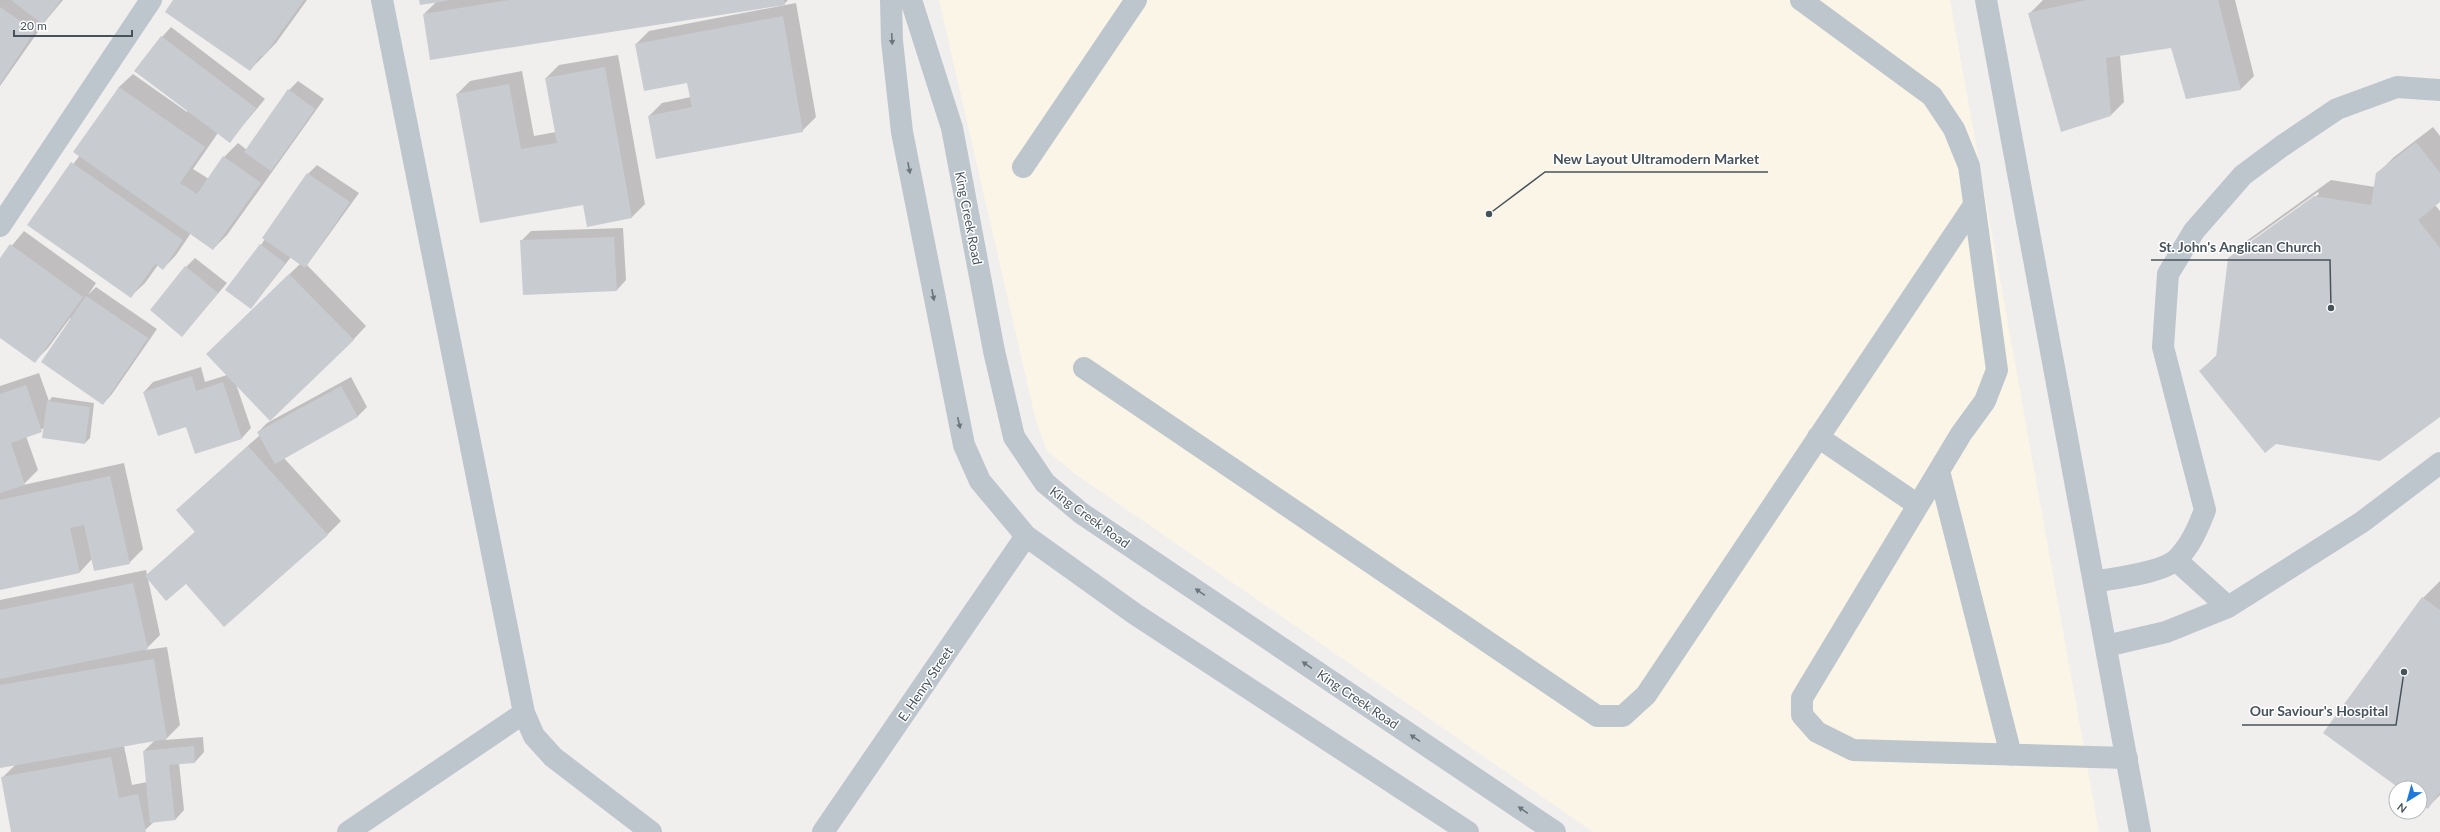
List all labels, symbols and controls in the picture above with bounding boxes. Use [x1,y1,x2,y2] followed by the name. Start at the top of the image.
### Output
[14,12,132,38] scale bar
[20,18,47,33] text: 20 m
[889,33,896,45] one-way arrow
[1545,146,1768,172] callout: New Layout Ultramodern Market
[1553,150,1760,167] text: New Layout Ultramodern Market
[906,162,912,174] one-way arrow
[952,170,986,266] street label: King Creek Road
[2151,234,2330,260] callout: St. John's Anglican Church
[2159,238,2321,255] text: St. John's Anglican Church
[931,289,937,302] one-way arrow
[957,417,963,429] one-way arrow
[1047,483,1133,551] street label: King Creek Road
[1194,588,1205,596] one-way arrow
[894,643,956,724] street label: E. Henry Street
[1302,661,1313,669] one-way arrow
[1314,666,1402,732] street label: King Creek Road
[2242,699,2396,725] callout: Our Saviour's Hospital
[2250,702,2388,719] text: Our Saviour's Hospital
[1409,734,1421,741] one-way arrow
[2388,780,2428,820] north arrow
[2394,801,2409,816] text: N
[1518,806,1528,814] one-way arrow

